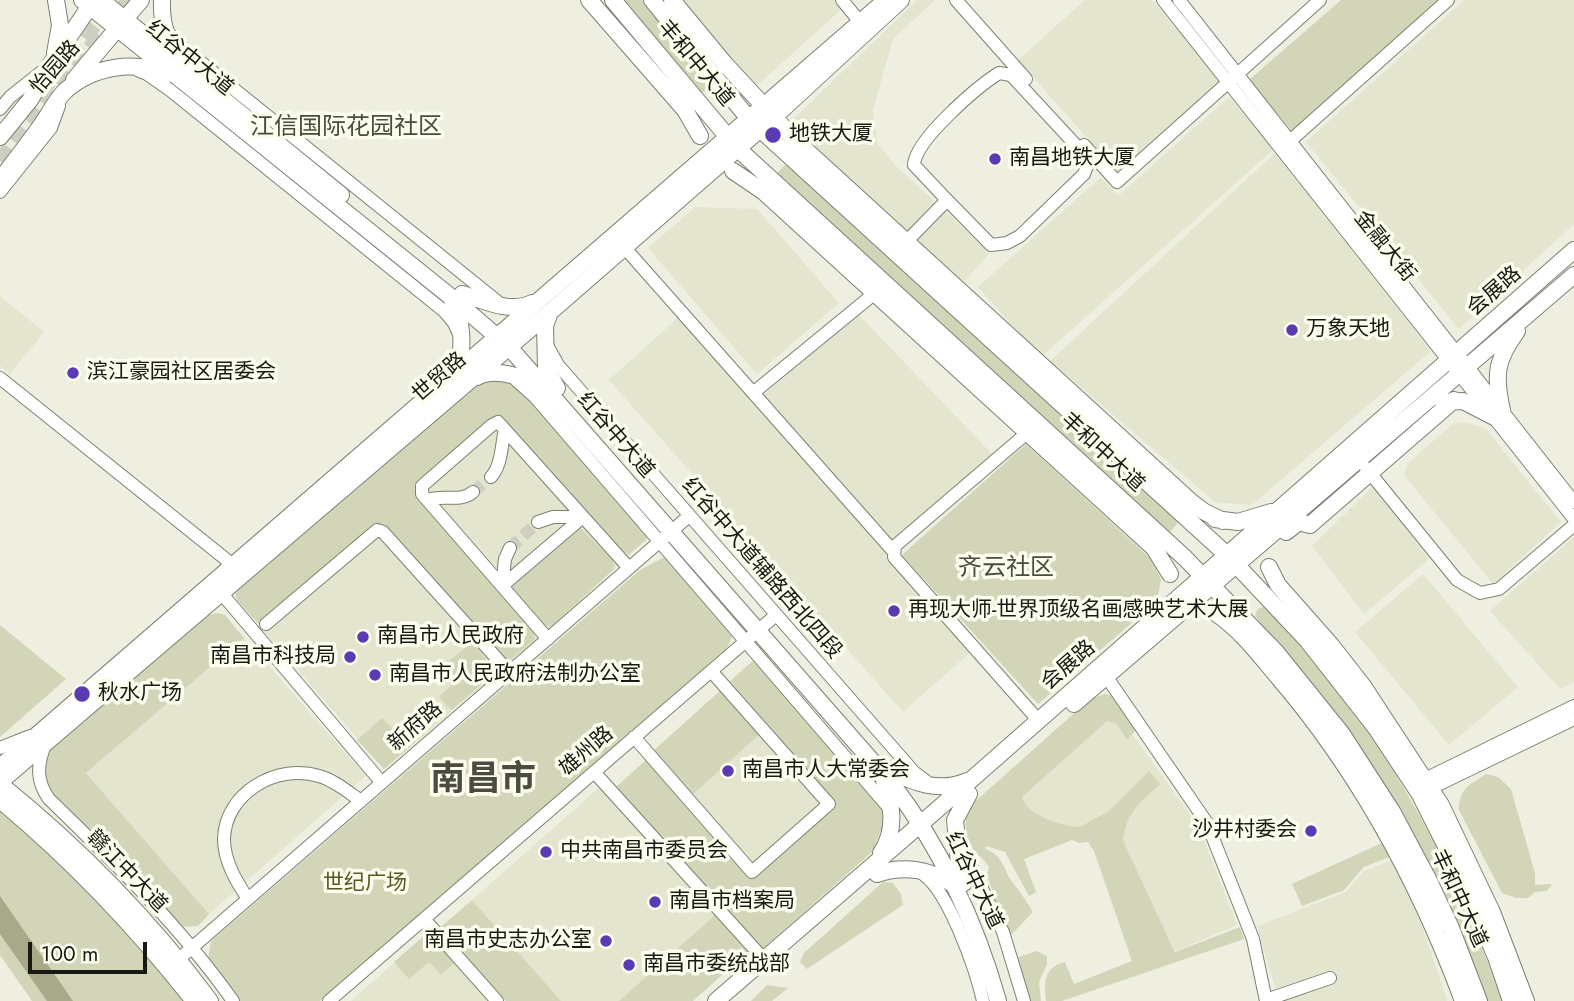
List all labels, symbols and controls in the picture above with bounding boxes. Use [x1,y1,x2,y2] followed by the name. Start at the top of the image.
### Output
[140,16,238,102] street label: 红谷中大道
[652,16,738,112] street label: 丰和中大道
[26,36,86,100] street label: 怡园路
[250,114,442,142] district label: 江信国际花园社区
[789,122,873,148] place label: 地铁大厦
[763,125,783,145] marker: 地铁大厦
[1009,146,1135,172] place label: 南昌地铁大厦
[987,151,1003,167] marker: 南昌地铁大厦
[1348,206,1420,288] street label: 金融大街
[1463,262,1527,322] street label: 会展路
[1306,317,1390,343] place label: 万象天地
[1284,322,1300,338] marker: 万象天地
[408,348,472,408] street label: 世贸路
[87,360,276,386] place label: 滨江豪园社区居委会
[65,365,81,381] marker: 滨江豪园社区居委会
[571,388,659,484] street label: 红谷中大道
[1055,408,1149,498] street label: 丰和中大道
[676,474,846,664] street label: 红谷中大道辅路西北四段
[958,555,1054,583] district label: 齐云社区
[908,598,1248,624] place label: 再现大师-世界顶级名画感映艺术大展
[886,603,902,619] marker: 再现大师-世界顶级名画感映艺术大展
[377,624,524,650] place label: 南昌市人民政府
[355,629,371,645] marker: 南昌市人民政府
[1037,636,1101,696] street label: 会展路
[210,644,336,670] place label: 南昌市科技局
[342,649,358,665] marker: 南昌市科技局
[389,662,641,688] place label: 南昌市人民政府法制办公室
[367,667,383,683] marker: 南昌市人民政府法制办公室
[98,681,182,707] place label: 秋水广场
[72,684,92,704] marker: 秋水广场
[384,697,448,757] street label: 新府路
[555,722,619,782] street label: 雄州路
[742,758,910,784] place label: 南昌市人大常委会
[431,761,535,803] district label: 南昌市
[720,763,736,779] marker: 南昌市人大常委会
[1192,818,1297,844] place label: 沙井村委会
[1303,823,1319,839] marker: 沙井村委会
[80,825,172,919] street label: 赣江中大道
[939,828,1007,934] street label: 红谷中大道
[560,839,728,865] place label: 中共南昌市委员会
[538,844,554,860] marker: 中共南昌市委员会
[1424,846,1492,952] street label: 丰和中大道
[323,871,407,897] park label: 世纪广场
[669,889,795,915] place label: 南昌市档案局
[647,894,663,910] marker: 南昌市档案局
[32,928,150,972] scale bar
[424,928,592,954] place label: 南昌市史志办公室
[598,933,614,949] marker: 南昌市史志办公室
[41,939,98,969] text: 100 m
[643,952,790,978] place label: 南昌市委统战部
[621,957,637,973] marker: 南昌市委统战部

